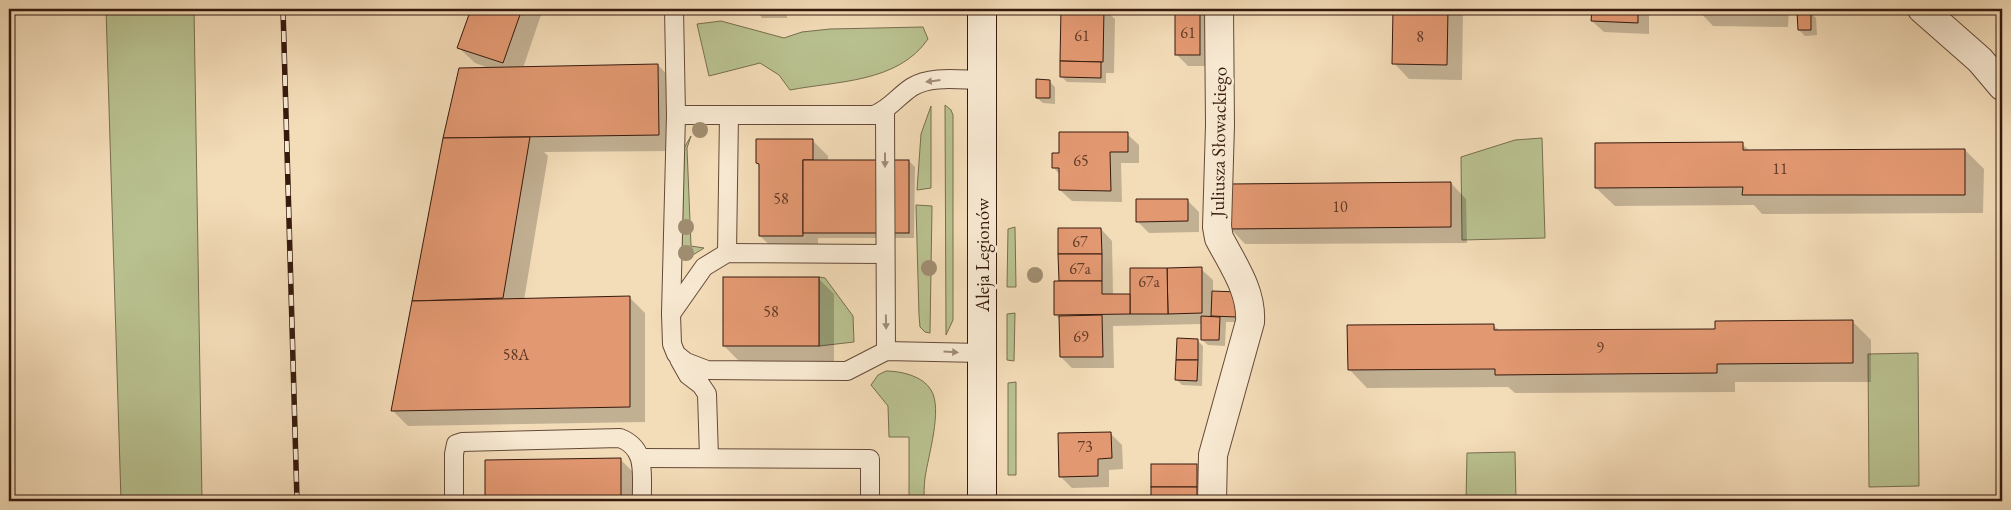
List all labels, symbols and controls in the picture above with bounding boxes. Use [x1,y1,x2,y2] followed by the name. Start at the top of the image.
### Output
[1180,22,1196,43] house number: 61
[1074,25,1090,46] house number: 61
[1416,26,1424,47] house number: 8
[1205,67,1232,219] street label: Juliusza Słowackiego
[925,77,941,85] one-way arrow
[1073,150,1089,171] house number: 65
[881,152,889,168] one-way arrow
[1772,158,1788,179] house number: 11
[773,188,789,209] house number: 58
[1332,196,1348,217] house number: 10
[970,197,995,313] street label: Aleja Legionów
[1072,231,1088,252] house number: 67
[1069,258,1091,279] house number: 67a
[1138,271,1160,292] house number: 67a
[763,301,779,322] house number: 58
[882,315,890,331] one-way arrow
[1073,326,1089,347] house number: 69
[1596,337,1604,358] house number: 9
[503,344,530,365] house number: 58A
[943,348,959,356] one-way arrow
[1077,436,1093,457] house number: 73

